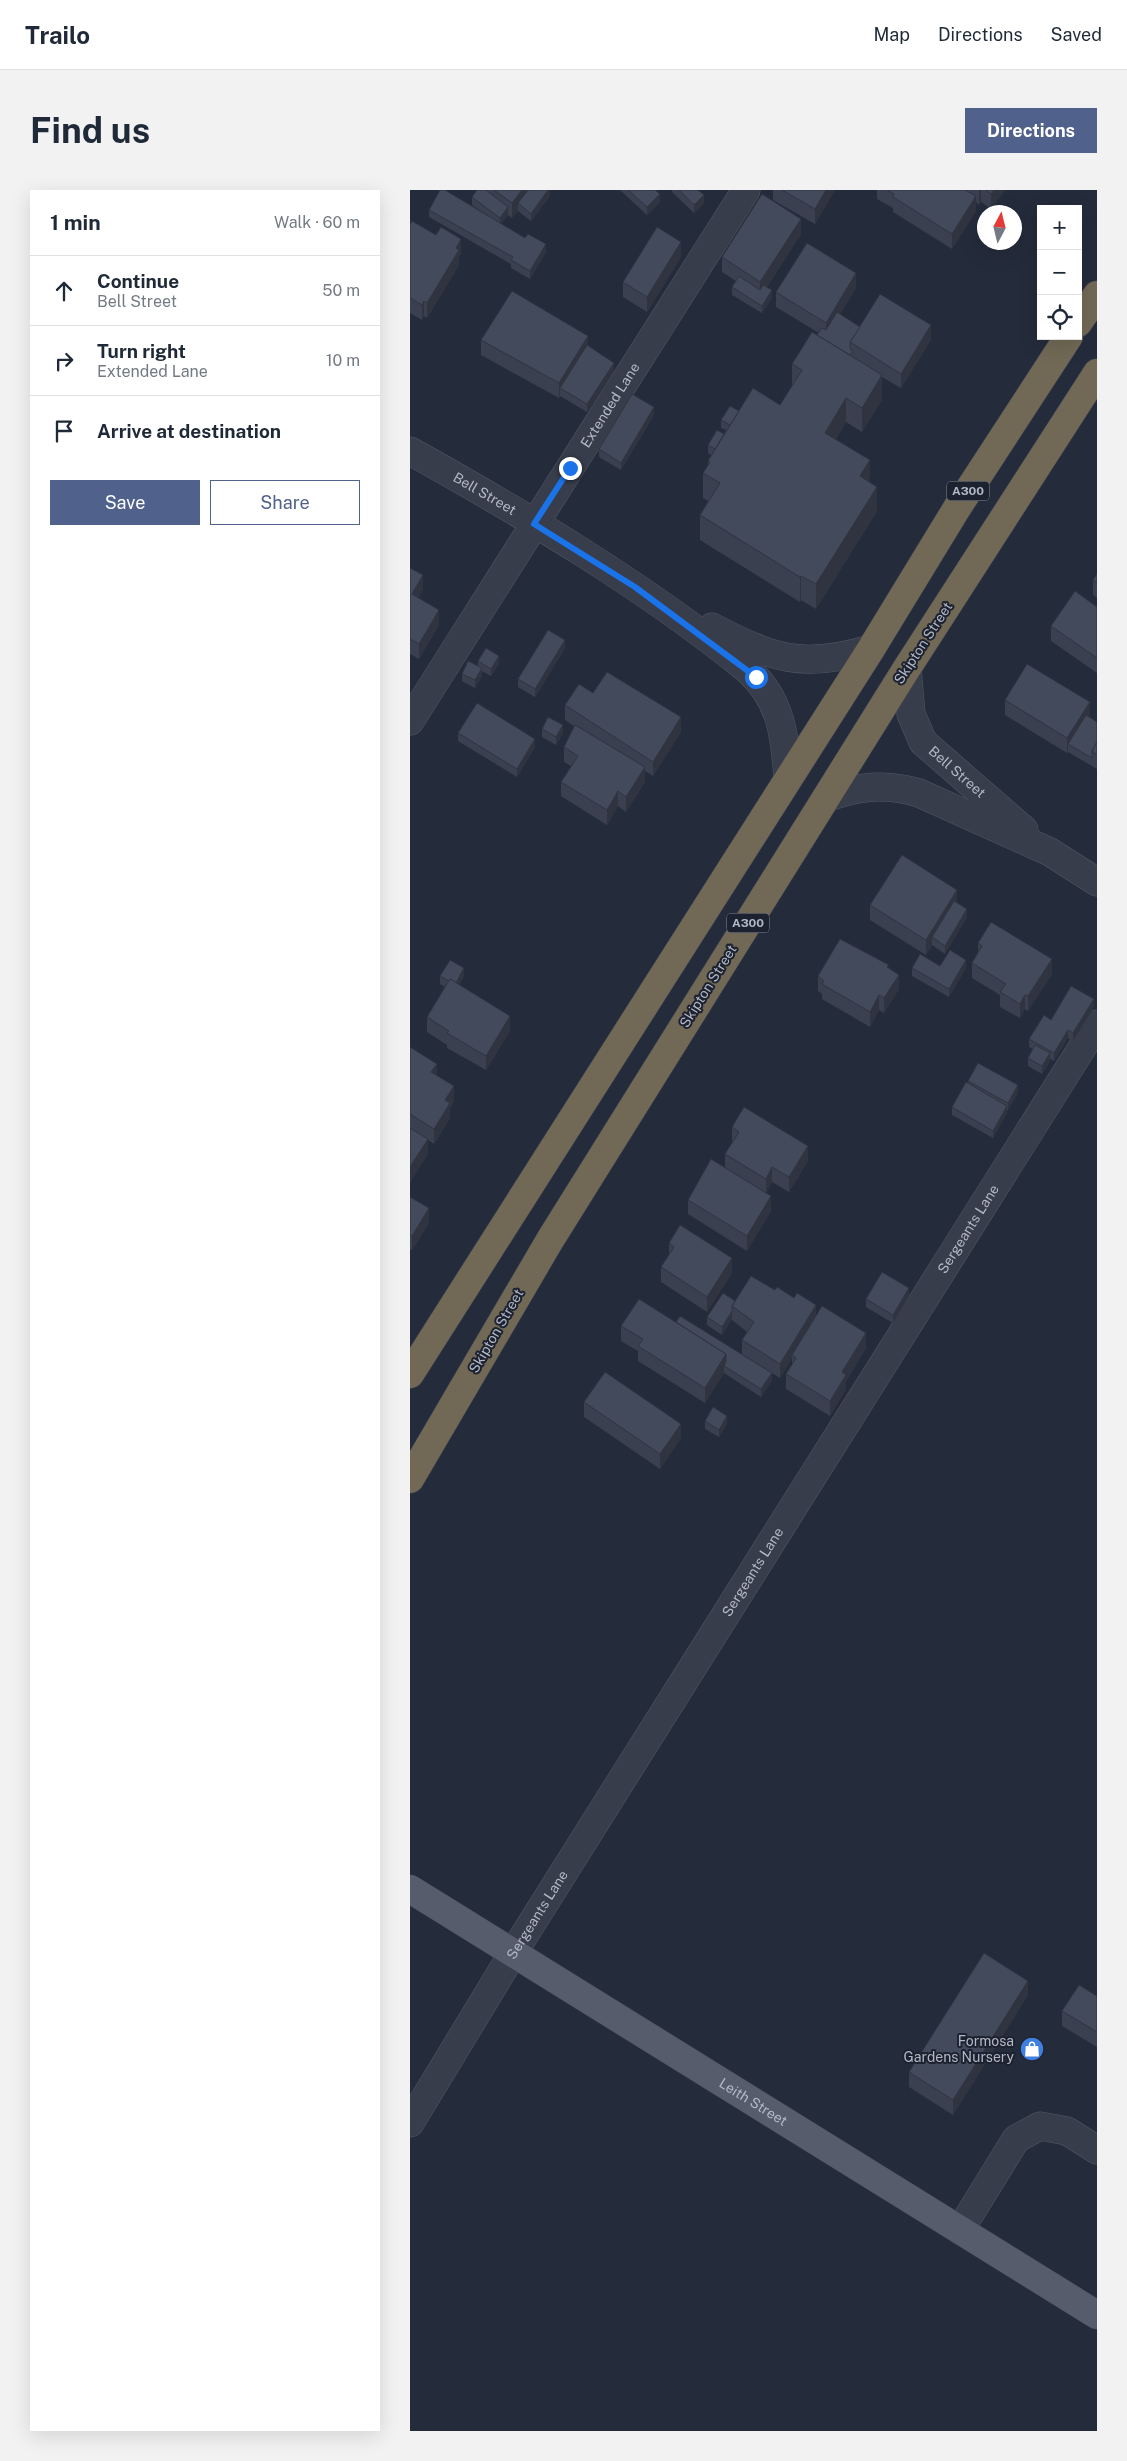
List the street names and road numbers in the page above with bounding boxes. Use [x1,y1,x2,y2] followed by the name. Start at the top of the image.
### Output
[577,360,643,450] street label: Extended Lane
[450,469,519,518] street label: Bell Street
[947,482,989,500] road number: A300
[891,599,955,687] street label: Skipton Street
[926,743,989,801] street label: Bell Street
[727,914,769,932] road number: A300
[676,942,740,1030] street label: Skipton Street
[934,1181,1002,1276] street label: Sergeants Lane
[465,1286,527,1376] street label: Skipton Street
[719,1524,787,1619] street label: Sergeants Lane
[503,1867,571,1962] street label: Sergeants Lane
[716,2075,790,2129] street label: Leith Street

